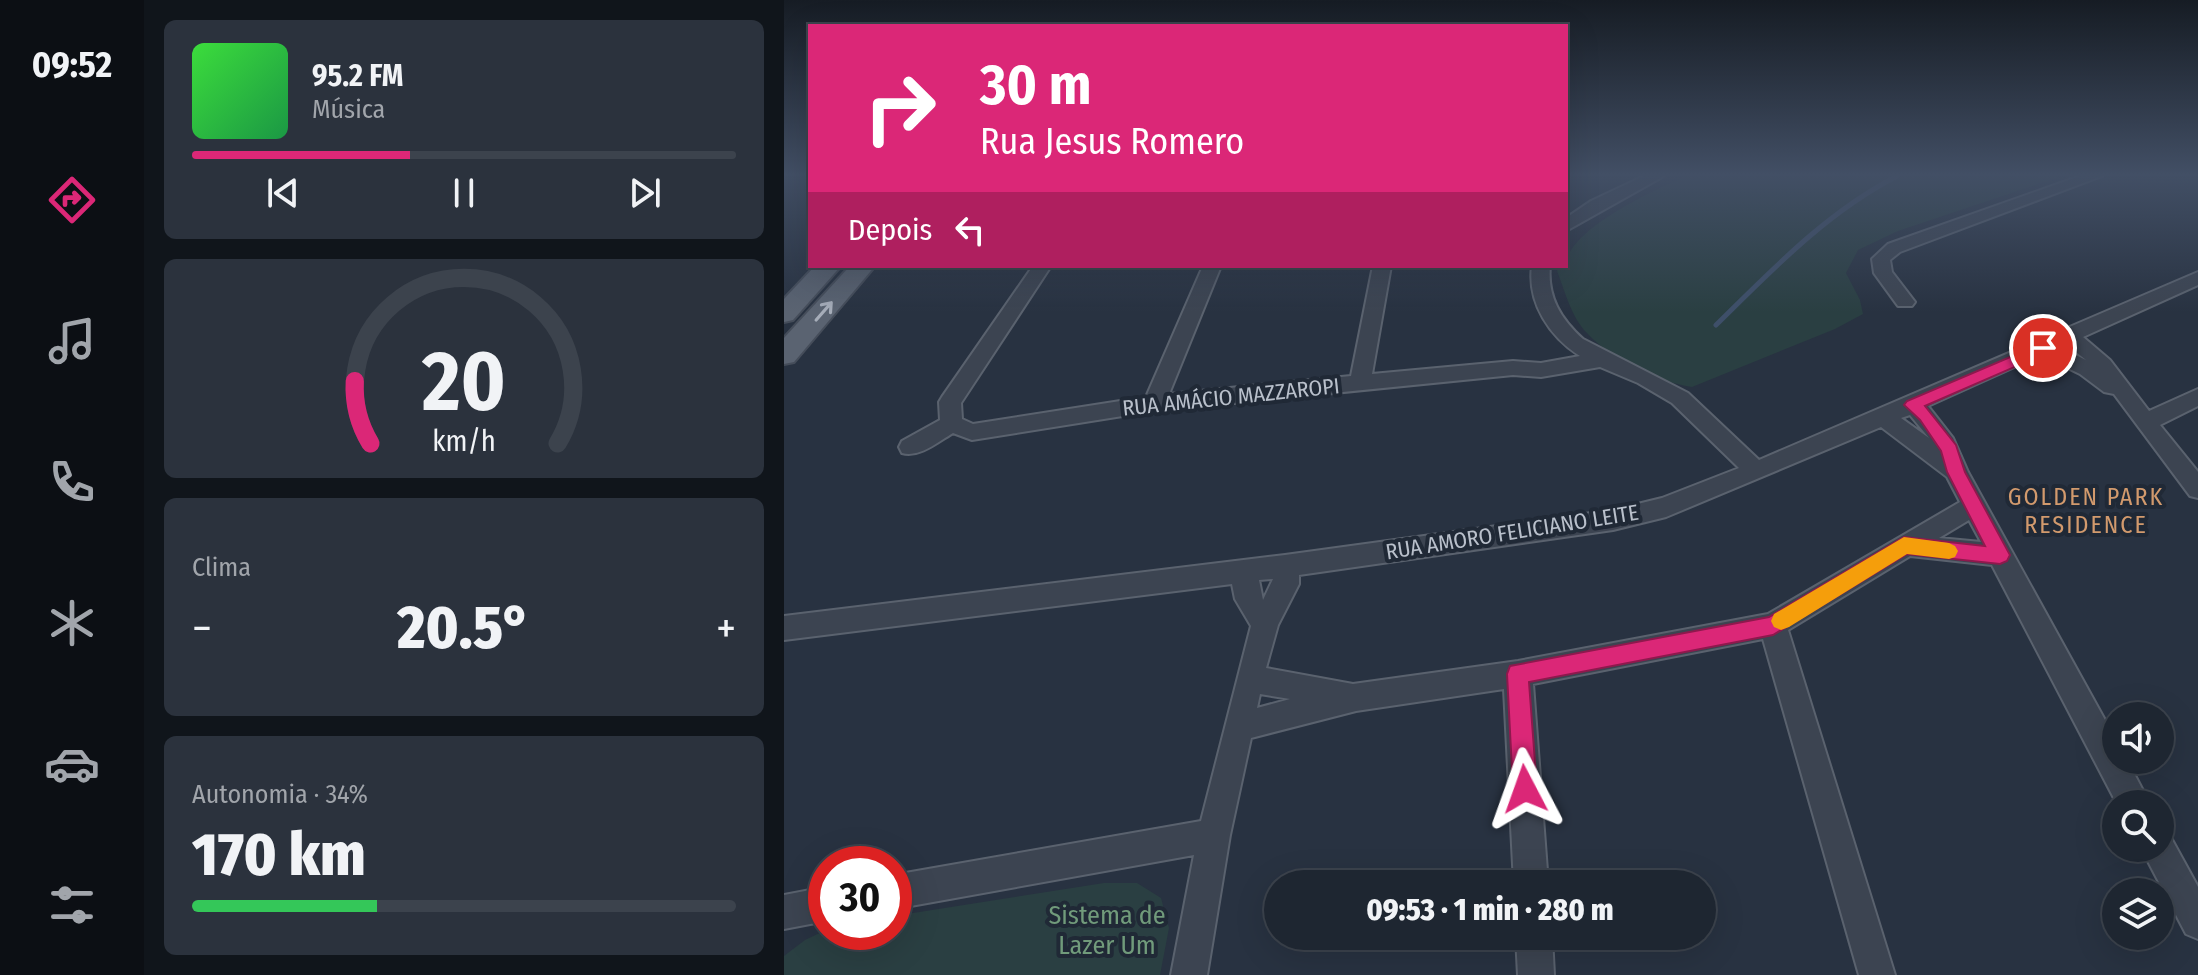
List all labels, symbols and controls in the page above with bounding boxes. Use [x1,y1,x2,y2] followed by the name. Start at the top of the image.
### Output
[32,43,112,87] text: 09:52
[980,52,1091,119] text: 30 m
[848,56,952,160] icon: right
[312,58,403,94] text: 95.2 FM
[312,94,385,125] text: Música
[980,120,1244,164] text: Rua Jesus Romero
[261,171,305,215] icon: previous
[442,171,486,215] icon: pause
[623,171,667,215] icon: next
[44,172,100,228] icon: directions
[948,208,992,252] icon: left
[848,212,932,248] text: Depois
[815,302,833,322] one-way arrow
[44,313,100,369] icon: music
[2009,314,2077,382] pin
[2021,326,2065,370] icon: arrive
[421,332,506,432] text: 20
[1121,372,1341,422] street label: RUA AMÁCIO MAZZAROPI
[432,424,496,459] text: km/h
[44,454,100,510] icon: phone
[2008,483,2164,539] district label: GOLDEN PARK RESIDENCE
[1384,499,1640,565] street label: RUA AMORO FELICIANO LEITE
[192,552,251,583] text: Clima
[397,592,531,664] text: 20.5°
[44,595,100,651] icon: climate
[192,602,212,655] text: −
[716,602,736,655] text: +
[2102,702,2174,950] map controls
[2102,702,2174,774] button: sound
[44,736,100,792] icon: car
[1483,747,1567,831] position arrow
[192,779,368,810] text: Autonomia · 34%
[2102,790,2174,862] button: search
[192,819,366,891] text: 170 km
[808,846,912,950] speed limit sign: 30
[44,877,100,933] icon: filters
[2102,878,2174,950] button: layers
[1366,892,1614,928] text: 09:53 · 1 min · 280 m
[1048,900,1166,961] park label: Sistema de Lazer Um

